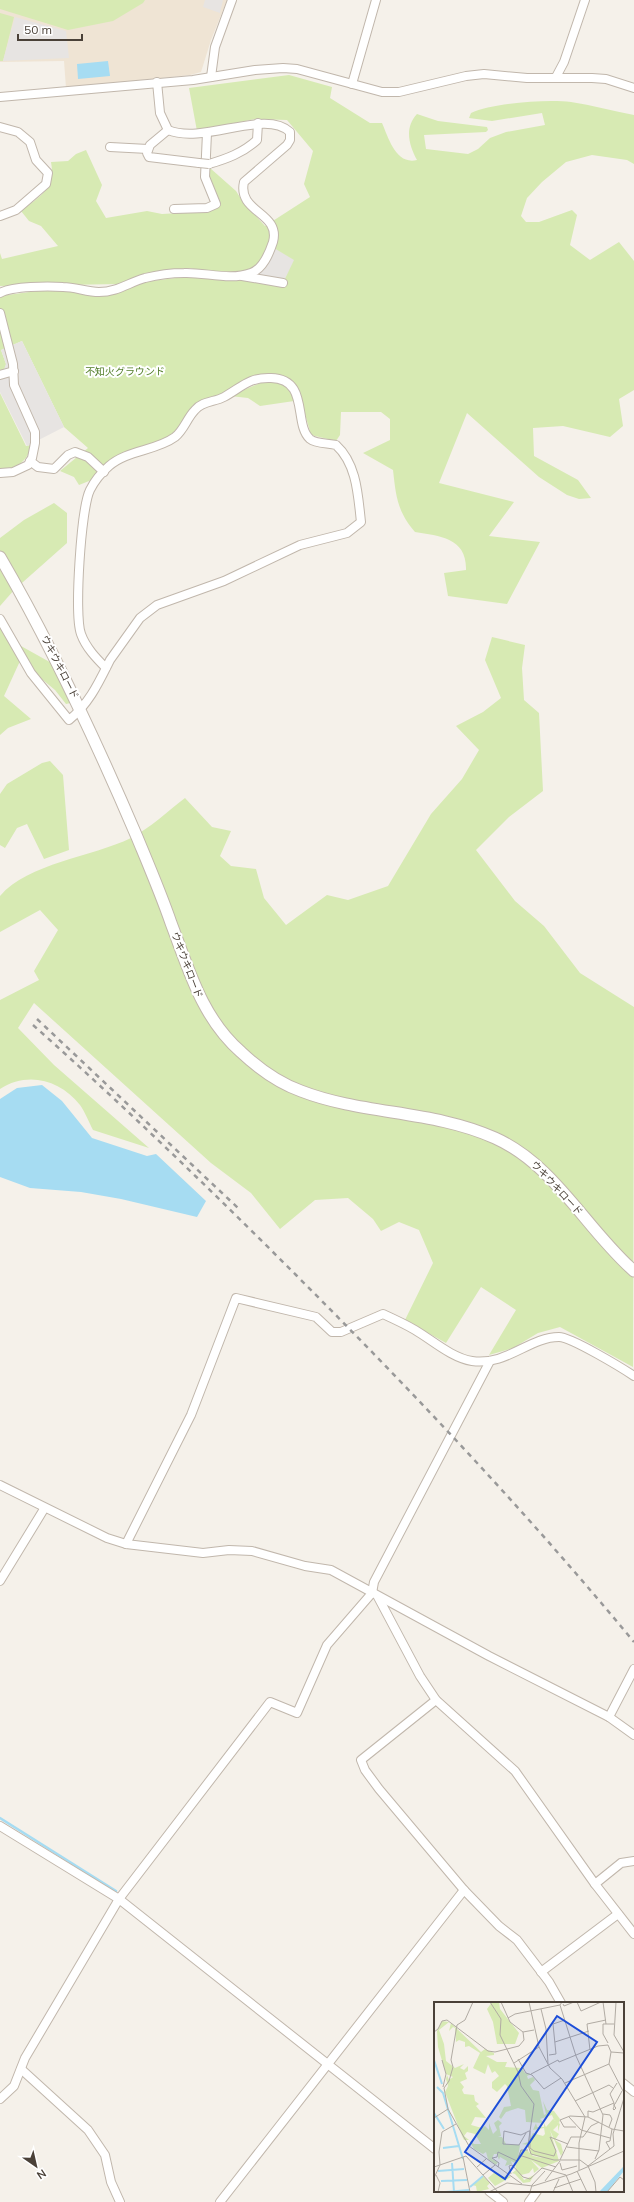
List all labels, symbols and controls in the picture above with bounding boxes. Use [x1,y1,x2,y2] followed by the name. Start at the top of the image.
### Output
[18,16,82,42] scale bar
[24,22,52,37] text: 50 m
[85,365,165,378] park label: 不知火グラウンド
[38,633,82,701] street label: ウキウキロード
[168,930,206,1000] street label: ウキウキロード
[528,1158,586,1218] street label: ウキウキロード
[434,2002,624,2192] inset map
[16,2146,56,2186] north arrow
[34,2166,49,2182] text: N

